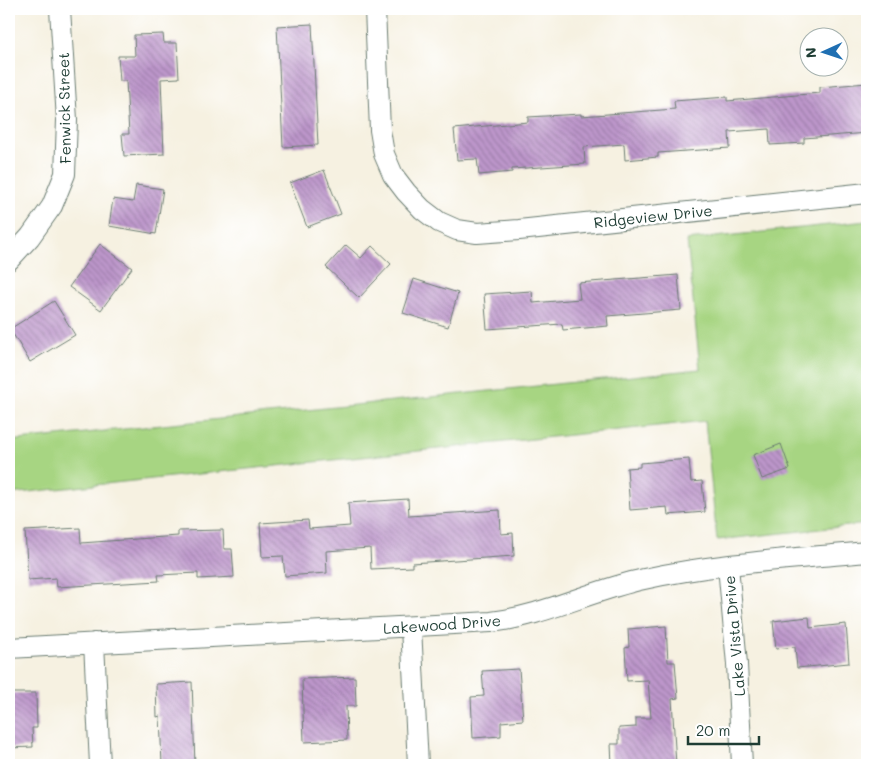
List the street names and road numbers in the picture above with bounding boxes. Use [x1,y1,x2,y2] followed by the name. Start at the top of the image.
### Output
[53,52,75,164] street label: Fenwick Street
[592,200,714,232] street label: Ridgeview Drive
[719,575,749,697] street label: Lake Vista Drive
[383,610,501,638] street label: Lakewood Drive

